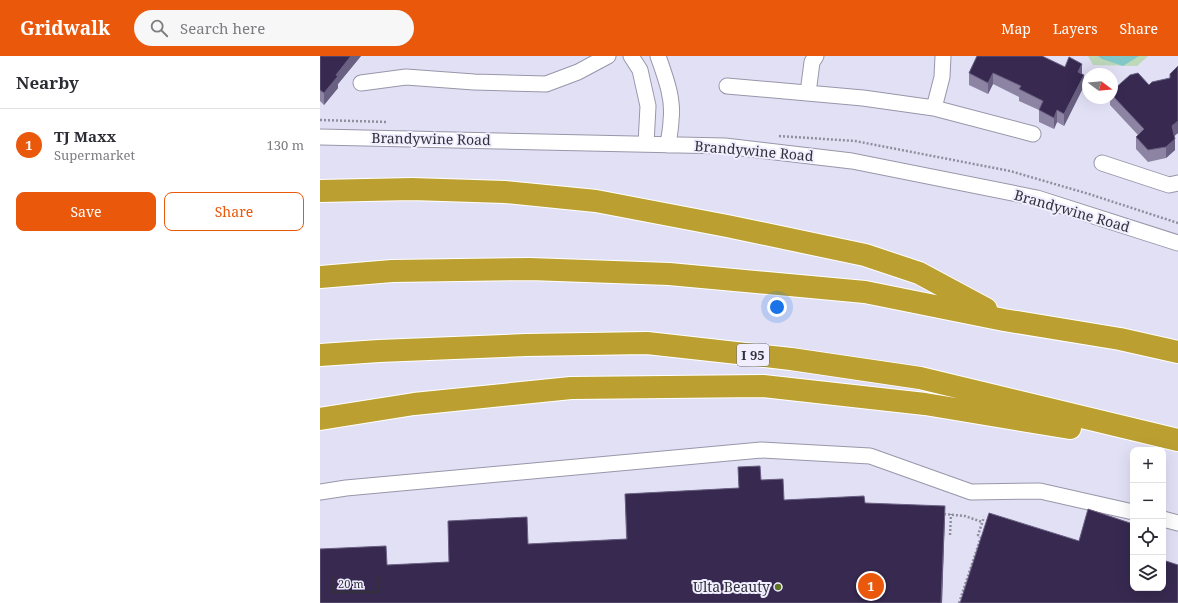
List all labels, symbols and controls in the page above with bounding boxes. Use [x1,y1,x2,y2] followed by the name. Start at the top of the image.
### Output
[134,10,414,46] search box
[20,15,110,41] text: Gridwalk
[148,17,170,39] icon: search
[180,18,265,38] text: Search here
[1001,19,1031,38] text: Map
[1053,19,1098,38] text: Layers
[1120,19,1158,38] text: Share
[1082,68,1118,104] north arrow
[16,71,79,94] text: Nearby
[54,126,116,146] text: TJ Maxx
[371,128,491,149] street label: Brandywine Road
[25,136,33,154] text: 1
[267,136,304,154] text: 130 m
[694,136,815,165] street label: Brandywine Road
[54,146,135,164] text: Supermarket
[1012,185,1132,236] street label: Brandywine Road
[16,192,156,231] button: Save
[164,192,304,231] button: Share
[767,297,787,317] your location
[737,344,769,366] road number: I 95
[1130,447,1166,591] map controls
[1130,447,1166,483] button: +
[1130,483,1166,519] button: −
[1130,519,1166,555] button: locate
[1130,555,1166,591] button: layers
[858,571,884,601] pin: 1
[332,575,379,594] scale bar
[338,576,364,591] text: 20 m
[693,577,770,596] place label: Ulta Beauty
[773,582,783,592] marker: Ulta Beauty

